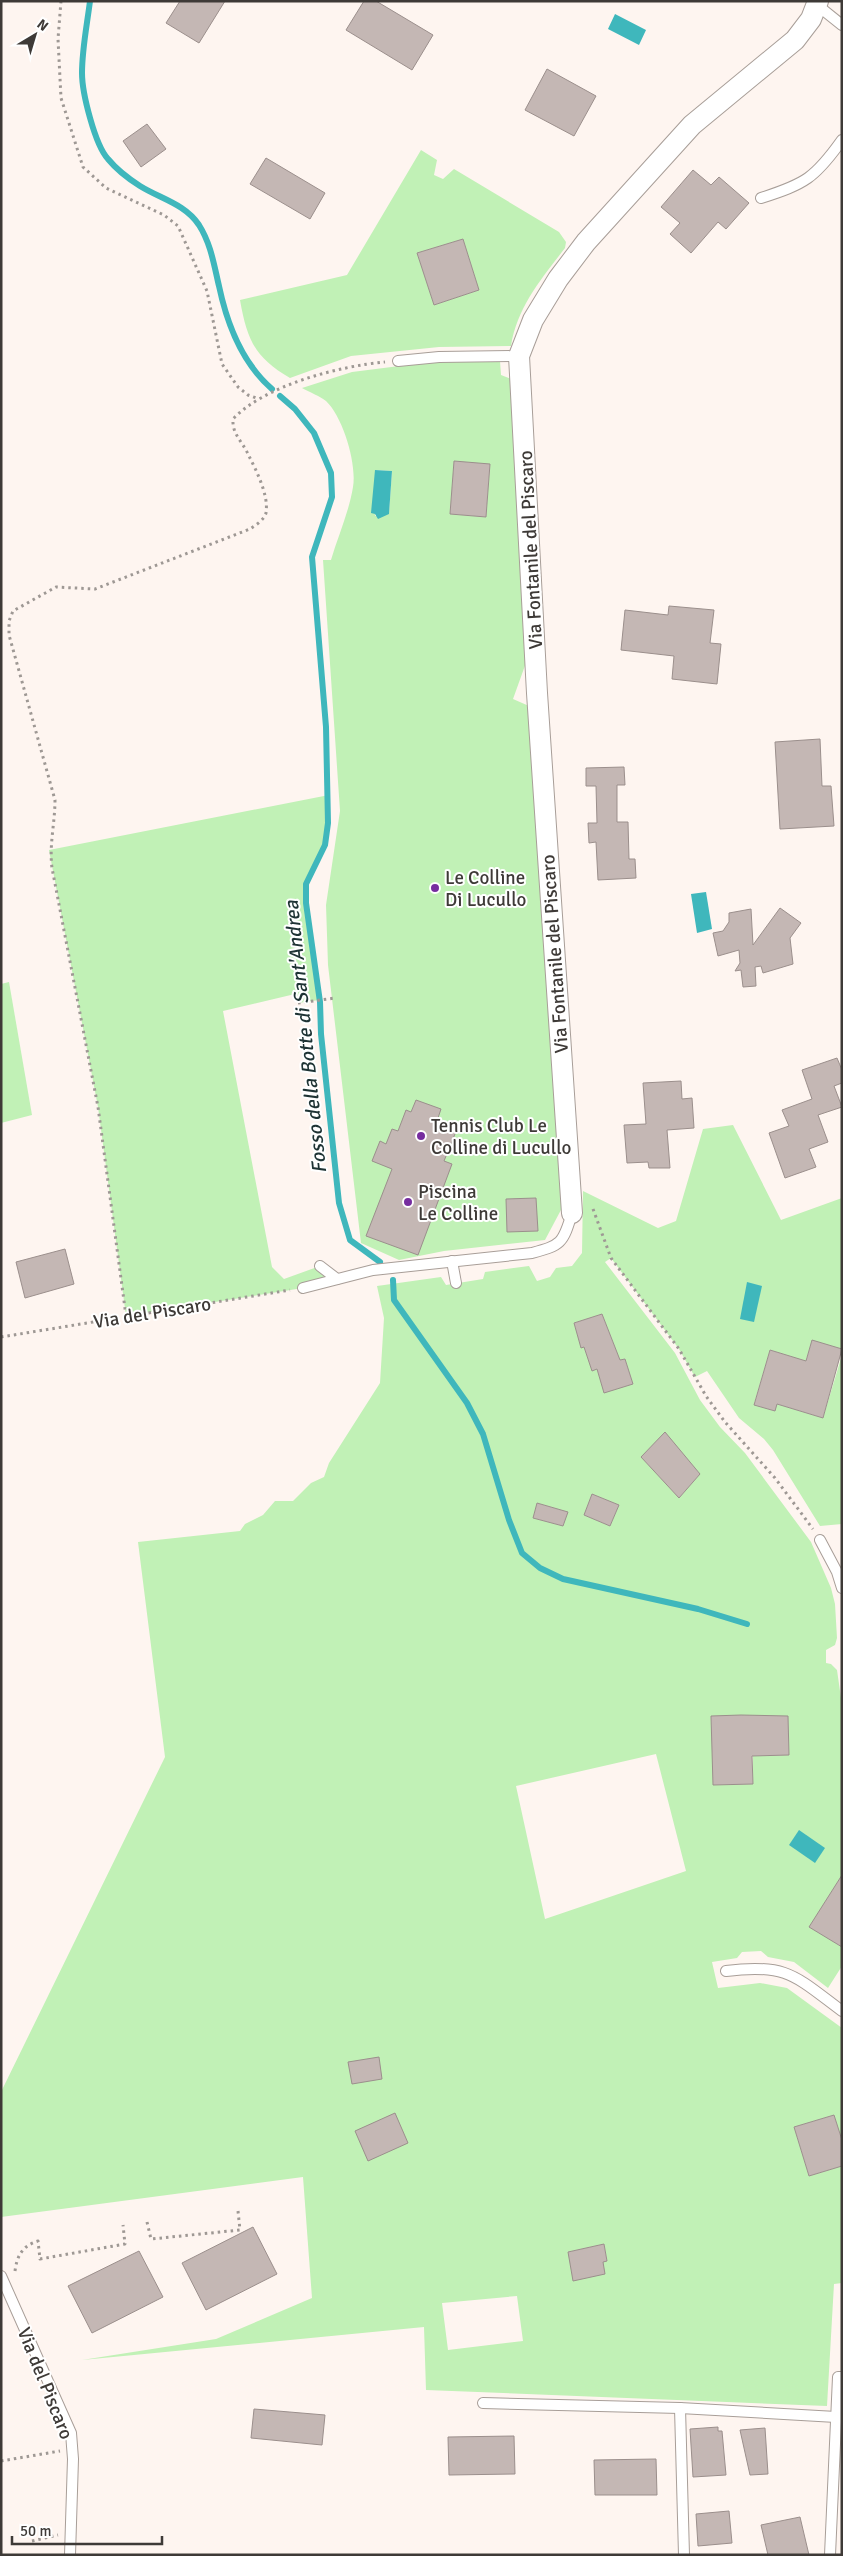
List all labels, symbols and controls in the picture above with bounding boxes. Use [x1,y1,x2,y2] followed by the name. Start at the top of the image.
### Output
[10,10,60,60] north arrow
[34,15,52,35] text: N
[514,450,548,650] street label: Via Fontanile del Piscaro
[536,854,574,1054] street label: Via Fontanile del Piscaro
[445,866,527,912] place label: Le Colline Di Lucullo
[429,882,441,894] marker: Le Colline Di Lucullo
[279,898,332,1175] water label: Fosso della Botte di Sant'Andrea
[431,1114,572,1160] place label: Tennis Club Le Colline di Lucullo
[415,1130,427,1142] marker: Tennis Club Le Colline di Lucullo
[418,1180,498,1226] place label: Piscina Le Colline
[402,1196,414,1208] marker: Piscina Le Colline
[92,1292,213,1334] street label: Via del Piscaro
[12,2324,78,2443] street label: Via del Piscaro
[12,2514,162,2546] scale bar
[20,2522,51,2540] text: 50 m

